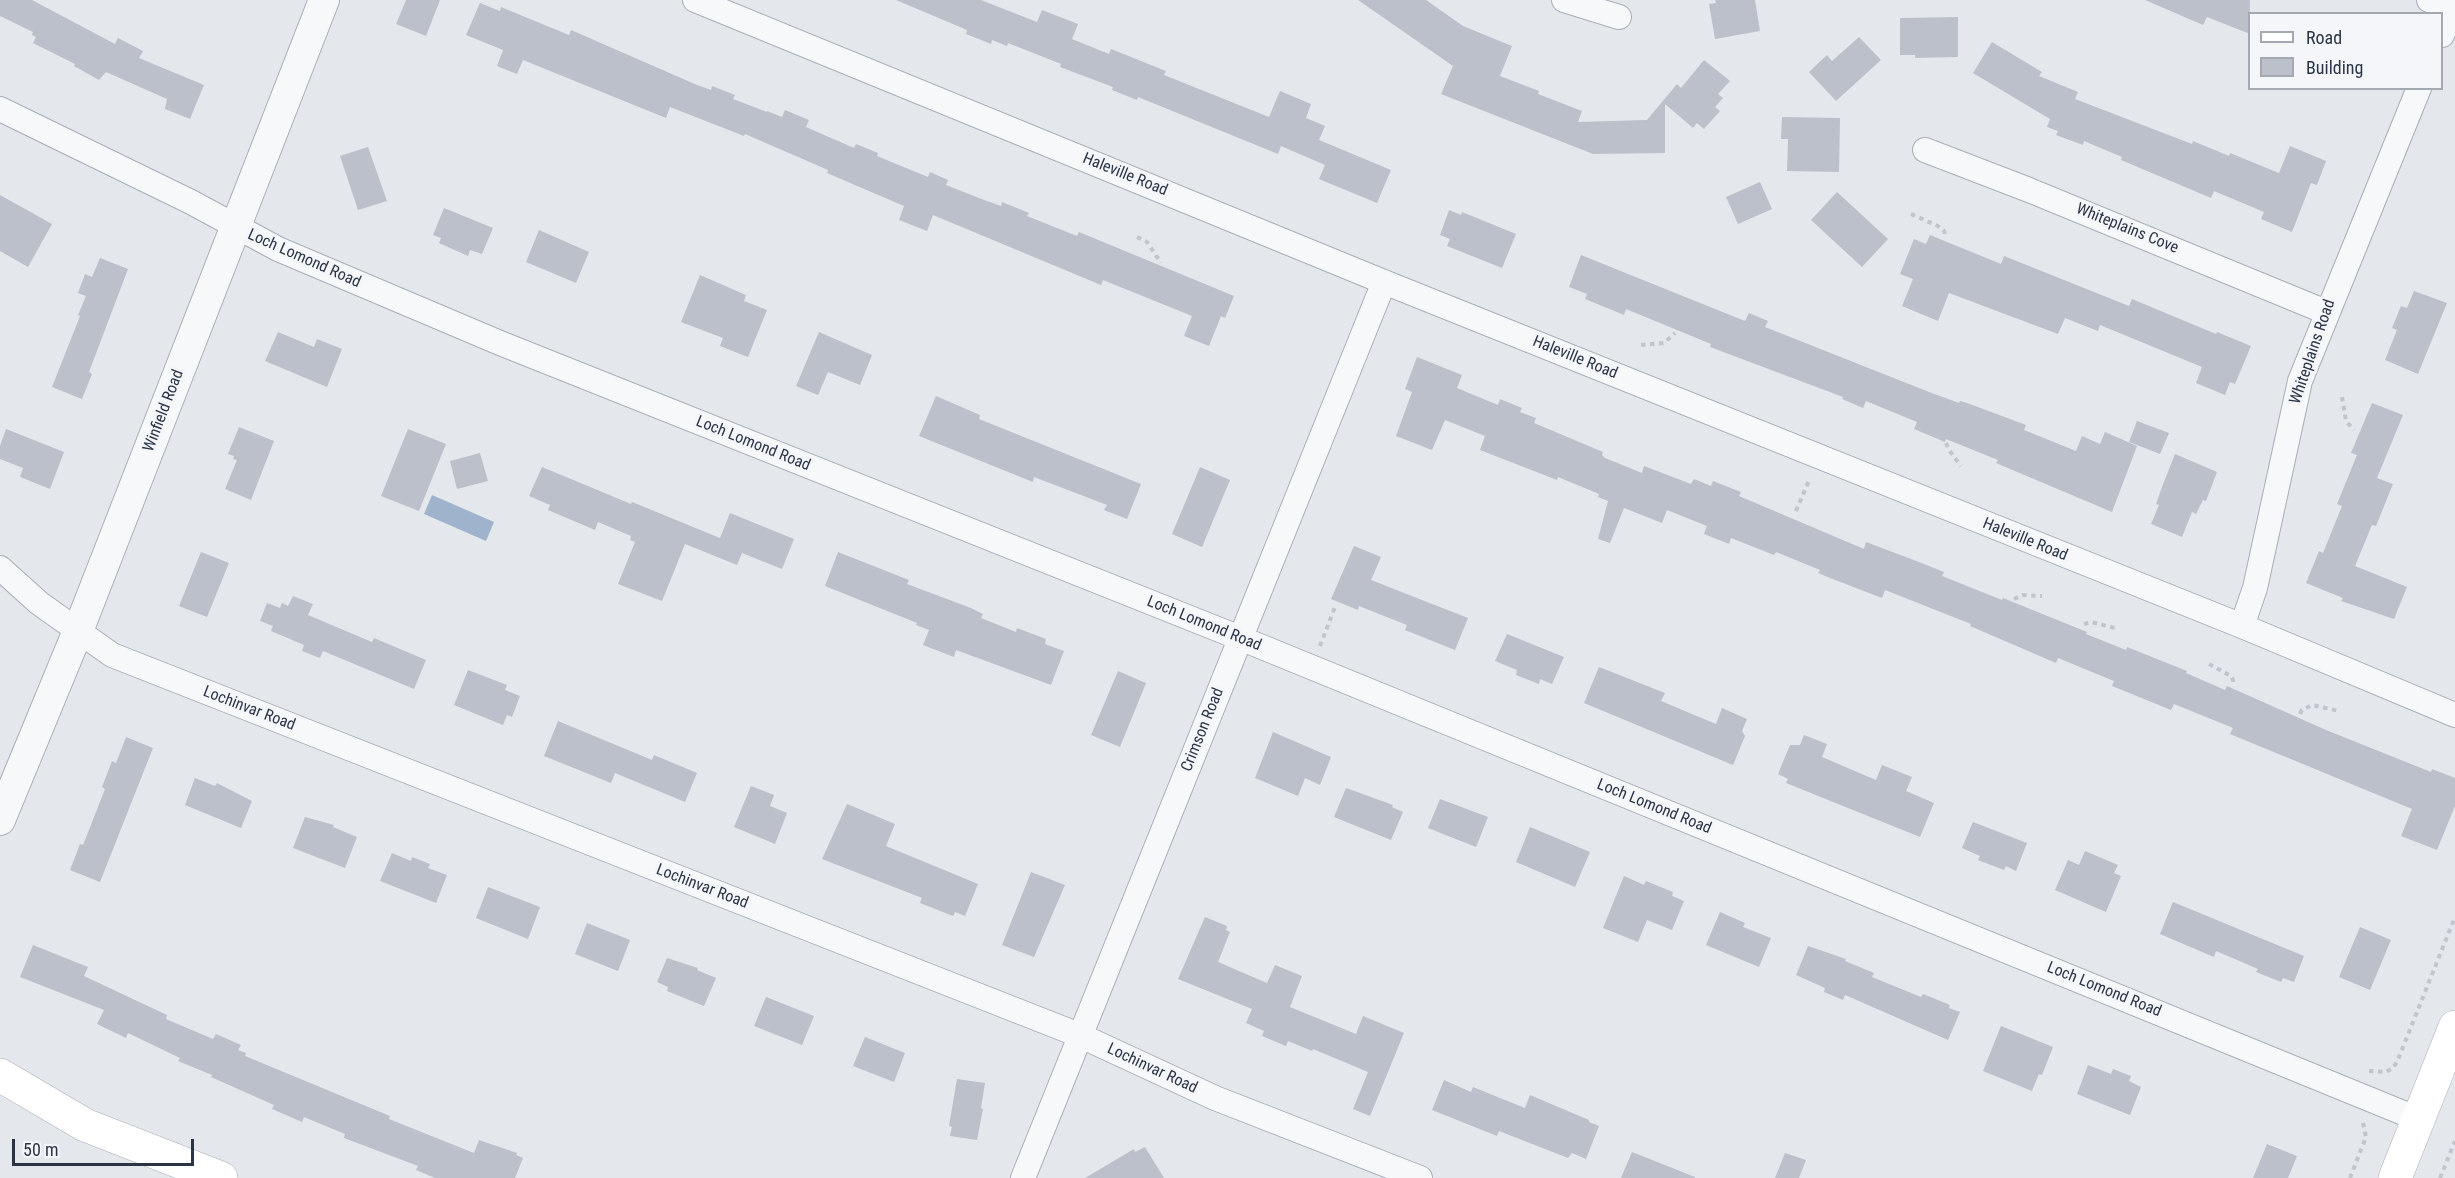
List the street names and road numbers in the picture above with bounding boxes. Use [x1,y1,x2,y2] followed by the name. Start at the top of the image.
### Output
[1080,149,1170,201] street label: Haleville Road
[2073,200,2181,258] street label: Whiteplains Cove
[245,225,363,293] street label: Loch Lomond Road
[2286,297,2340,407] street label: Whiteplains Road
[1530,332,1620,384] street label: Haleville Road
[140,367,188,455] street label: Winfield Road
[693,412,813,476] street label: Loch Lomond Road
[1980,514,2070,566] street label: Haleville Road
[1144,592,1264,656] street label: Loch Lomond Road
[200,683,298,735] street label: Lochinvar Road
[1178,685,1228,775] street label: Crimson Road
[1594,775,1714,839] street label: Loch Lomond Road
[653,861,751,913] street label: Lochinvar Road
[2044,958,2164,1022] street label: Loch Lomond Road
[1104,1040,1200,1098] street label: Lochinvar Road

